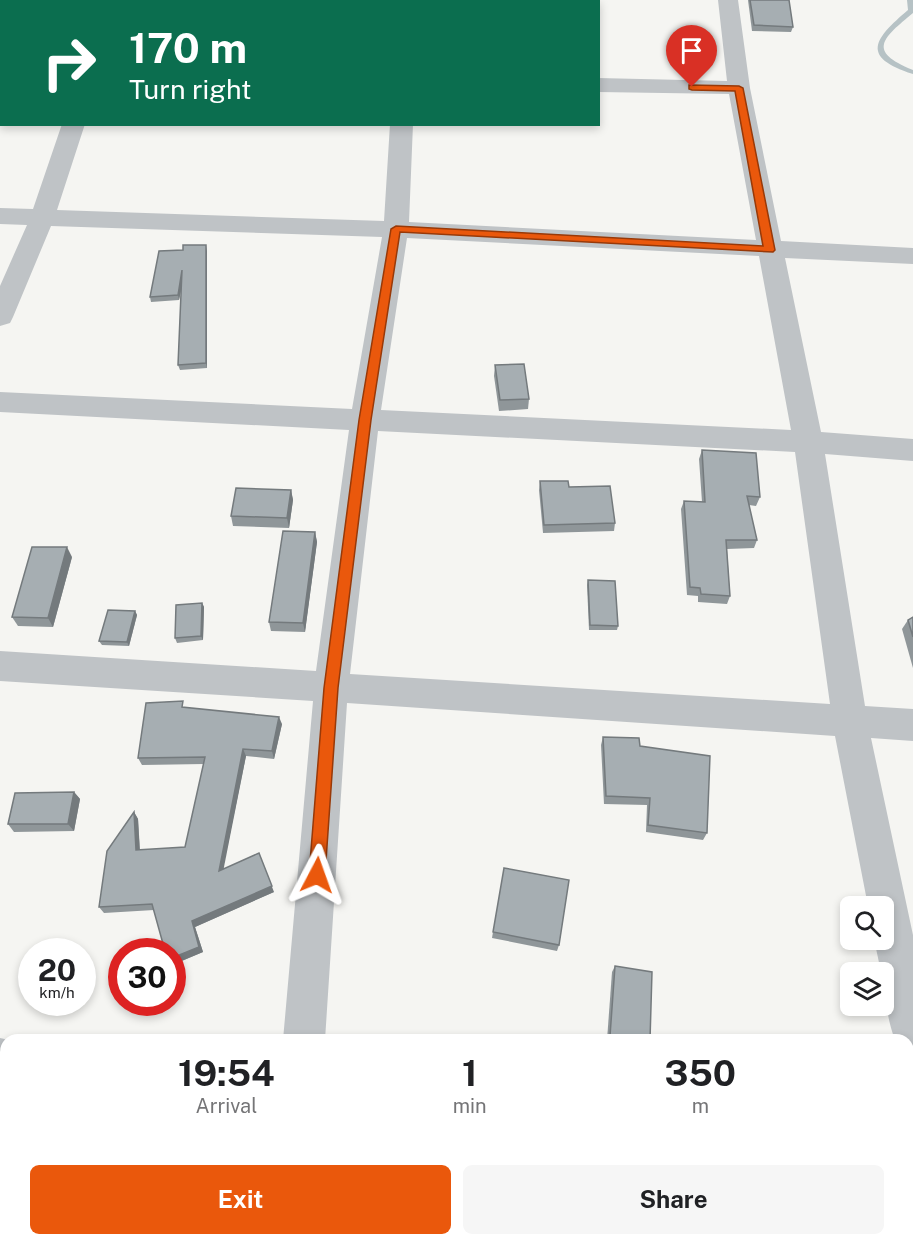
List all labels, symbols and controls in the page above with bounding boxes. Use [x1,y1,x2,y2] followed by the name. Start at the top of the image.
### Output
[129,23,247,72] text: 170 m
[30,24,108,102] icon: right
[666,25,717,87] pin
[675,34,708,67] icon: arrive
[129,73,252,105] text: Turn right
[285,843,349,907] position arrow
[840,896,894,1016] map controls
[840,896,894,950] button: search
[108,938,186,1016] speed limit sign: 30
[38,952,76,988] text: 20
[840,962,894,1016] button: layers
[39,984,75,1001] text: km/h
[178,1052,275,1094] text: 19:54
[462,1052,477,1094] text: 1
[665,1052,736,1094] text: 350
[195,1094,257,1118] text: Arrival
[453,1094,487,1118] text: min
[692,1094,709,1118] text: m
[30,1165,451,1234] button: Exit
[463,1165,884,1234] button: Share

